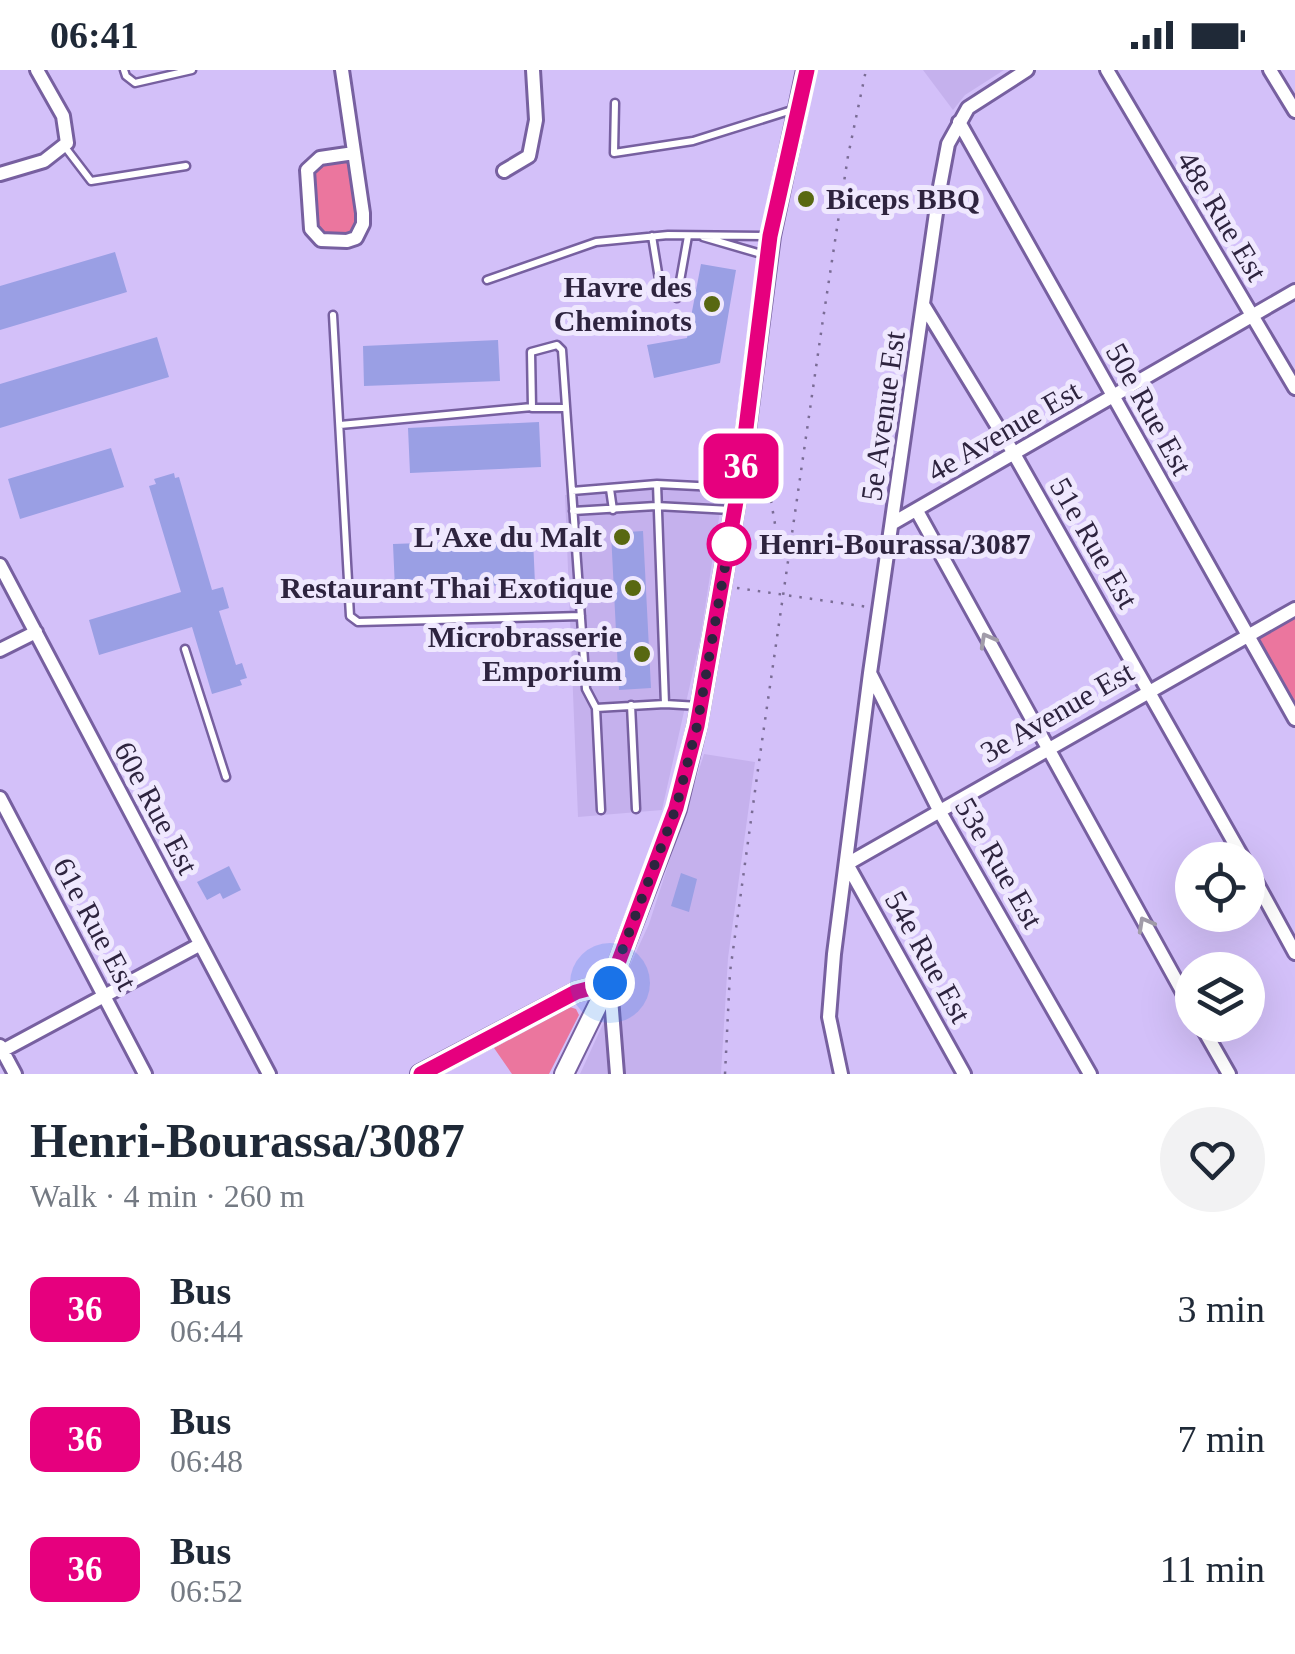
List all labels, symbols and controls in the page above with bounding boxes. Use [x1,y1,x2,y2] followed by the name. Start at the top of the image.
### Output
[50,14,139,56] text: 06:41
[1171,145,1274,287] street label: 48e Rue Est
[826,182,980,215] place label: Biceps BBQ
[795,188,817,210] marker: Biceps BBQ
[554,270,692,337] place label: Havre des Cheminots
[701,293,723,315] marker: Havre des Cheminots
[854,328,911,503] street label: 5e Avenue Est
[1100,337,1199,481] street label: 50e Rue Est
[921,373,1087,488] street label: 4e Avenue Est
[696,434,786,498] line badge: 36
[724,447,759,486] text: 36
[1044,472,1145,614] street label: 51e Rue Est
[414,520,602,553] place label: L'Axe du Malt
[708,523,750,565] marker: Henri-Bourassa/3087
[611,526,633,548] marker: L'Axe du Malt
[759,527,1031,560] place label: Henri-Bourassa/3087
[280,571,613,604] place label: Restaurant Thai Exotique
[622,577,644,599] marker: Restaurant Thai Exotique
[428,620,622,687] place label: Microbrasserie Emporium
[980,633,1000,651] one-way arrow
[631,643,653,665] marker: Microbrasserie Emporium
[974,654,1140,769] street label: 3e Avenue Est
[108,736,205,880] street label: 60e Rue Est
[949,792,1050,934] street label: 53e Rue Est
[1175,842,1265,1042] map controls
[1175,842,1265,932] button: locate
[47,852,144,996] street label: 61e Rue Est
[879,885,978,1029] street label: 54e Rue Est
[1137,917,1157,935] one-way arrow
[1175,952,1265,1042] button: layers
[585,958,635,1008] your location
[1160,1107,1265,1212] button: heart
[30,1114,465,1167] text: Henri-Bourassa/3087
[30,1178,305,1214] text: Walk · 4 min · 260 m
[170,1270,231,1312] text: Bus
[1177,1288,1265,1330] text: 3 min
[68,1290,103,1329] text: 36
[170,1313,243,1349] text: 06:44
[170,1400,231,1442] text: Bus
[1177,1418,1265,1460] text: 7 min
[68,1420,103,1459] text: 36
[170,1443,243,1479] text: 06:48
[170,1530,231,1572] text: Bus
[1160,1548,1265,1590] text: 11 min
[68,1550,103,1589] text: 36
[170,1573,243,1609] text: 06:52

